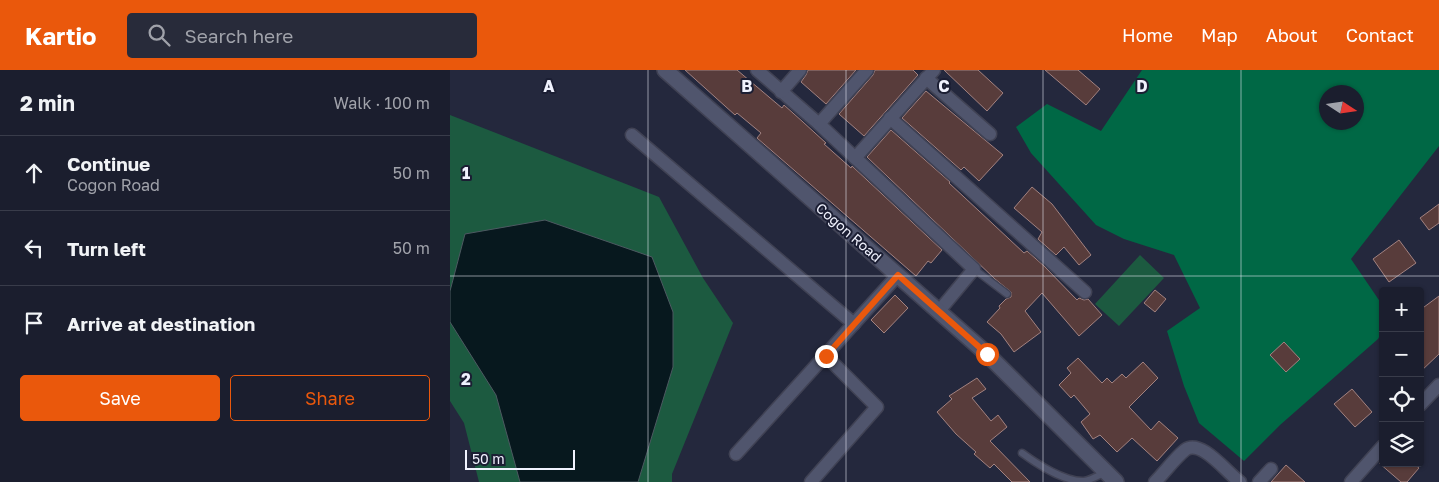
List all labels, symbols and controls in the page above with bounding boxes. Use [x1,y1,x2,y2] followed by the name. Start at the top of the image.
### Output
[127,13,477,58] search box
[25,21,97,50] text: Kartio
[145,21,173,49] icon: search
[185,24,293,47] text: Search here
[1122,24,1173,46] text: Home
[1201,24,1238,46] text: Map
[1266,24,1318,46] text: About
[1346,24,1414,46] text: Contact
[543,76,555,96] text: A
[741,76,753,96] text: B
[938,76,950,96] text: C
[1136,76,1148,96] text: D
[1319,85,1364,130] north arrow
[20,90,75,116] text: 2 min
[334,93,430,113] text: Walk · 100 m
[67,152,150,175] text: Continue
[20,159,48,187] icon: ahead
[393,163,430,183] text: 50 m
[462,163,470,183] text: 1
[67,175,160,195] text: Cogon Road
[813,199,885,265] street label: Cogon Road
[20,234,48,262] icon: left
[67,237,146,260] text: Turn left
[393,238,430,258] text: 50 m
[1379,287,1424,467] map controls
[1379,287,1424,332] button: +
[20,309,48,337] icon: arrive
[67,312,255,335] text: Arrive at destination
[1379,332,1424,377] button: −
[976,343,999,366] route start
[815,345,838,368] route end
[461,369,471,389] text: 2
[20,375,220,421] button: Save
[230,375,430,421] button: Share
[1379,377,1424,422] button: locate
[1379,422,1424,467] button: layers
[465,447,575,470] scale bar
[472,450,505,467] text: 50 m

